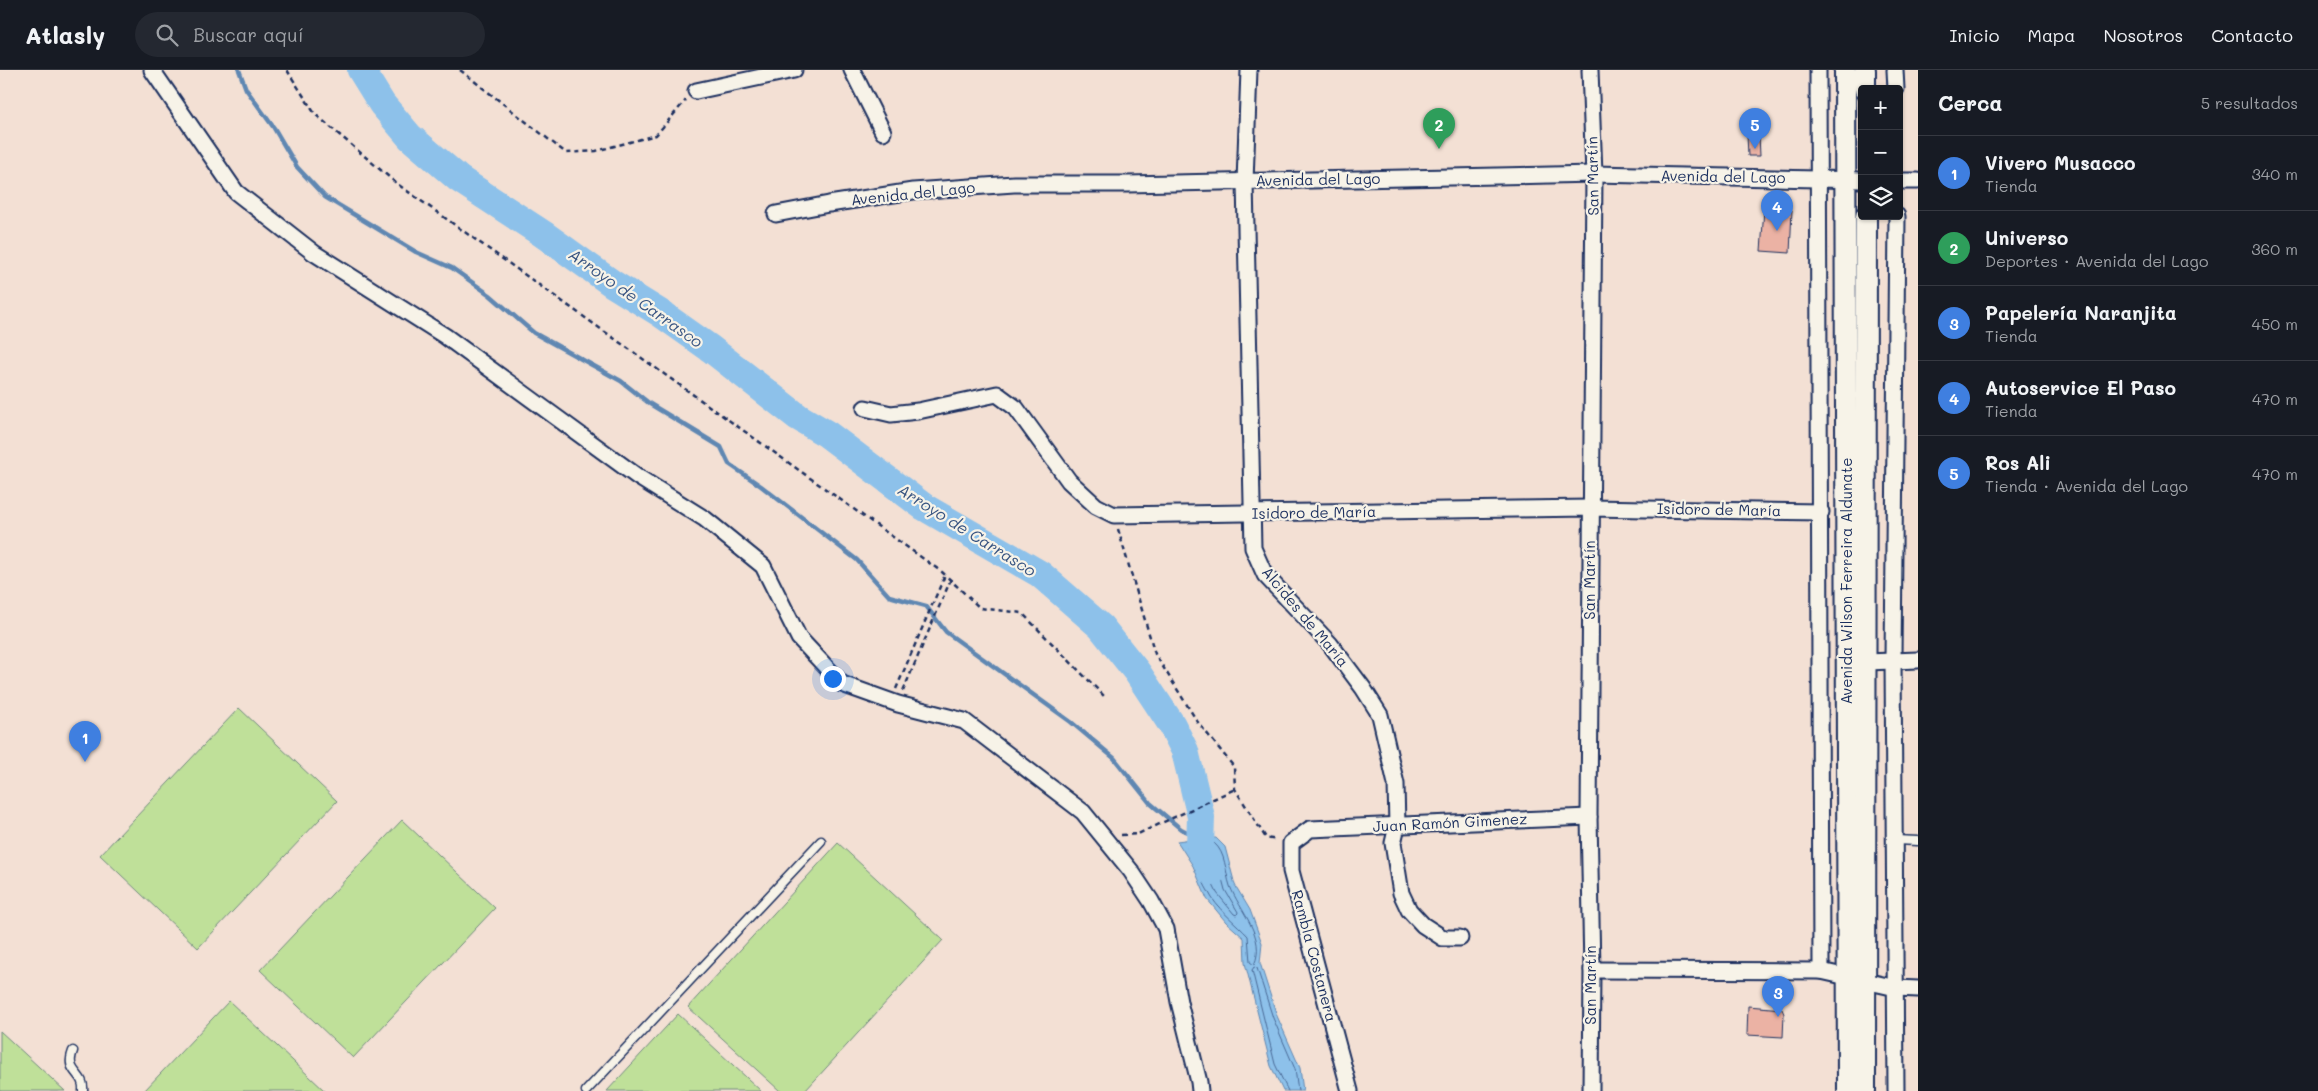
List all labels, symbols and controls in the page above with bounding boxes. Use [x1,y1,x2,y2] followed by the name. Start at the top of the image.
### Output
[135,12,485,57] search box
[25,19,105,50] text: Atlasly
[153,21,181,49] icon: search
[193,22,304,47] text: Buscar aquí
[1949,23,2000,47] text: Inicio
[2028,23,2075,47] text: Mapa
[2103,23,2183,47] text: Nosotros
[2211,23,2293,47] text: Contacto
[1858,85,1903,220] map controls
[1858,85,1903,130] button: +
[1938,89,2003,116] text: Cerca
[2201,92,2298,113] text: 5 resultados
[1423,108,1455,149] pin: 2
[1739,108,1771,149] pin: 5
[1858,130,1903,175] button: −
[1581,136,1603,216] street label: San Martín
[1985,150,2136,175] text: Vivero Musacco
[1950,163,1958,184] text: 1
[2251,163,2298,184] text: 340 m
[1660,165,1786,187] street label: Avenida del Lago
[1255,168,1381,190] street label: Avenida del Lago
[1858,175,1903,220] button: layers
[1985,175,2038,196] text: Tienda
[850,177,976,209] street label: Avenida del Lago
[1761,190,1793,231] pin: 4
[1985,225,2068,250] text: Universo
[1950,238,1958,259] text: 2
[2251,238,2298,259] text: 360 m
[565,243,708,352] water label: Arroyo de Carrasco
[1985,250,2208,271] text: Deportes · Avenida del Lago
[1985,300,2177,325] text: Papelería Naranjita
[1949,313,1959,334] text: 3
[2252,313,2298,334] text: 450 m
[1985,325,2038,346] text: Tienda
[1985,375,2176,400] text: Autoservice El Paso
[1949,388,1959,409] text: 4
[2252,388,2298,409] text: 470 m
[1985,400,2038,421] text: Tienda
[1985,450,2051,475] text: Ros Ali
[1836,457,1856,705] street label: Avenida Wilson Ferreira Aldunate
[1949,463,1959,484] text: 5
[2252,463,2298,484] text: 470 m
[1985,475,2188,496] text: Tienda · Avenida del Lago
[894,479,1041,581] water label: Arroyo de Carrasco
[1657,498,1781,520] street label: Isidoro de María
[1252,501,1376,523] street label: Isidoro de María
[1579,540,1599,620] street label: San Martín
[1258,562,1354,671] street label: Alcides de María
[820,666,846,692] your location
[69,721,101,762] pin: 1
[1372,808,1528,836] street label: Juan Ramón Gimenez
[1288,888,1342,1024] street label: Rambla Costanera
[1580,945,1600,1025] street label: San Martín
[1762,976,1794,1017] pin: 3

